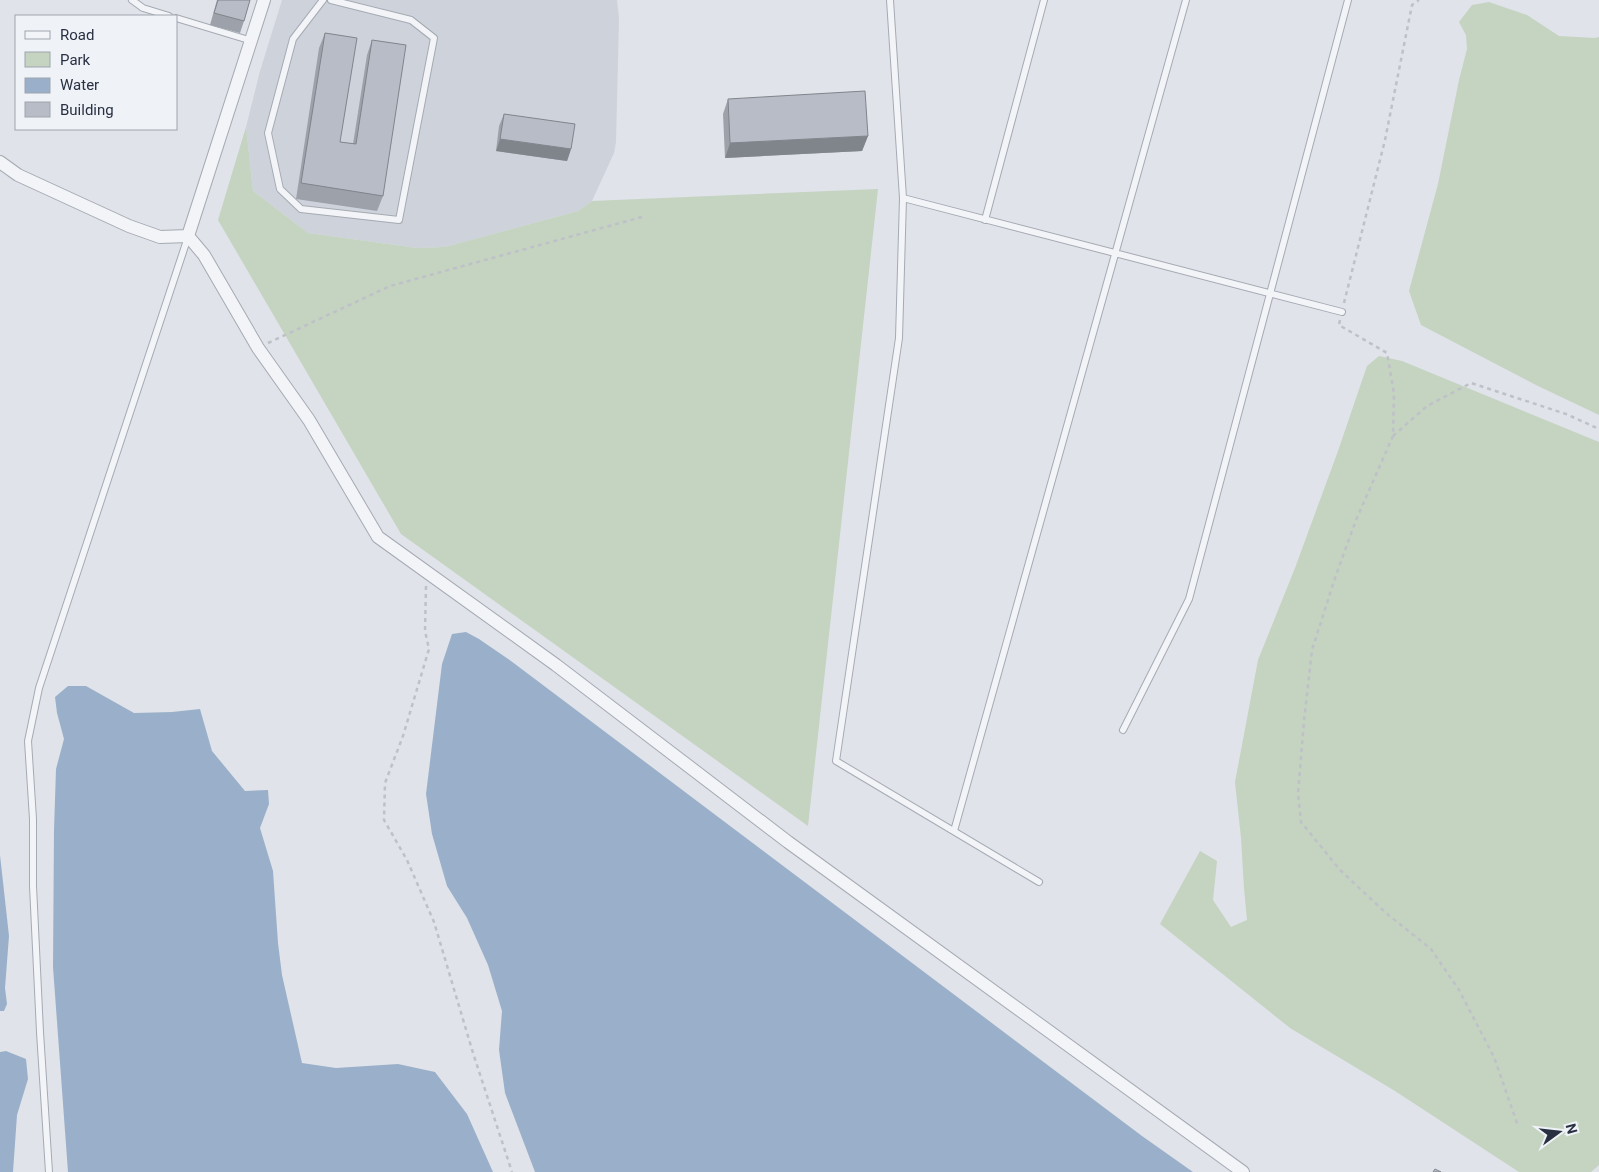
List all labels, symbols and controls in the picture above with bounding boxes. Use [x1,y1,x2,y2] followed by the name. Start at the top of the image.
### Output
[15,15,178,130] legend
[60,26,94,44] text: Road
[60,51,91,69] text: Park
[60,76,99,94] text: Water
[60,101,114,119] text: Building
[1534,1107,1584,1157] north arrow
[1563,1122,1581,1135] text: N

